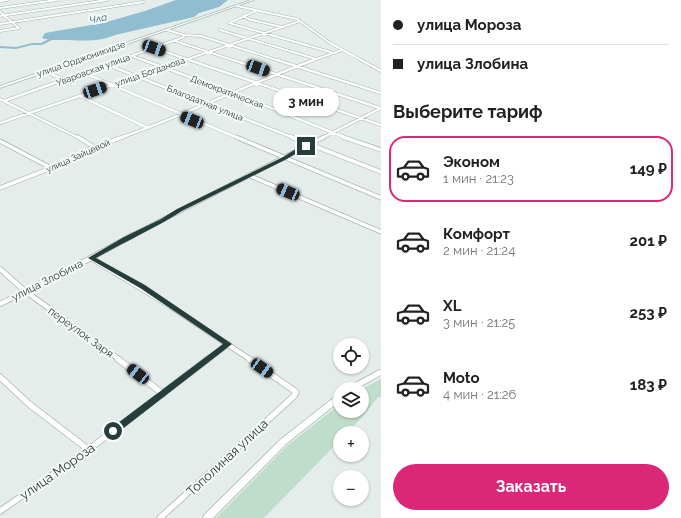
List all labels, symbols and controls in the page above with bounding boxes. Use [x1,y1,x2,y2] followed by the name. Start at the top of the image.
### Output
[88,11,108,26] water label: Чла
[417,16,521,34] text: улица Мороза
[141,38,167,58] car
[35,39,127,79] street label: улица Орджоникидзе
[55,52,131,88] street label: Уваровская улица
[114,55,186,89] street label: улица Богданова
[417,55,528,73] text: улица Злобина
[245,58,271,78] car
[189,73,265,111] street label: Демократическая
[82,80,108,100] car
[165,83,245,123] street label: Благодатная улица
[273,88,339,116] callout: 3 мин
[288,94,324,109] text: 3 мин
[393,101,543,122] text: Выберите тариф
[179,110,205,130] car
[44,137,112,175] street label: улица Зайцевой
[297,137,315,155] route end
[395,151,431,187] icon: car
[443,153,500,171] text: Эконом
[630,160,667,178] text: 149 ₽
[443,171,514,186] text: 1 мин · 21:23
[275,182,301,202] car
[395,223,431,259] icon: car
[443,225,510,243] text: Комфорт
[630,232,667,250] text: 201 ₽
[443,243,515,258] text: 2 мин · 21:24
[9,257,85,304] street label: улица Злобина
[395,295,431,331] icon: car
[443,297,461,315] text: XL
[46,304,116,360] street label: переулок Заря
[630,304,667,322] text: 253 ₽
[443,315,515,330] text: 3 мин · 21:25
[333,338,369,506] map controls
[333,338,369,374] button: locate
[249,356,275,380] car
[125,362,151,386] car
[395,367,431,403] icon: car
[443,369,480,387] text: Moto
[630,376,667,394] text: 183 ₽
[333,382,369,418] button: layers
[443,387,516,402] text: 4 мин · 21:26
[184,416,271,499] street label: Тополиная улица
[104,422,122,440] route start
[333,426,369,462] button: +
[17,440,98,503] street label: улица Мороза
[393,464,669,510] button: Заказать
[333,470,369,506] button: −

